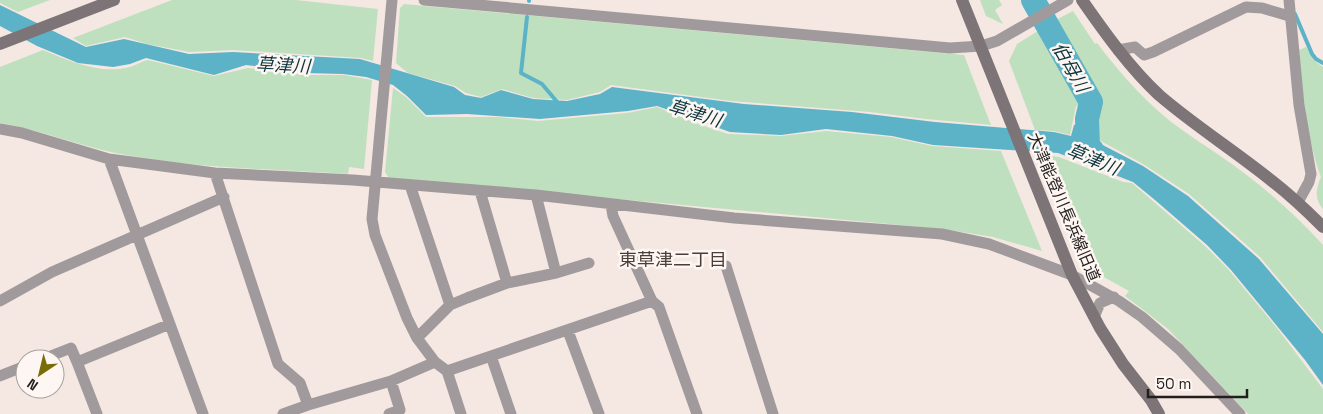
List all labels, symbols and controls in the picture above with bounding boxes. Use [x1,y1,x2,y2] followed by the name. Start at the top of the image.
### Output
[1048,38,1095,98] water label: 伯母川
[255,52,313,78] water label: 草津川
[666,94,726,132] water label: 草津川
[1023,129,1105,285] street label: 大津能登川長浜線旧道
[1064,138,1124,181] water label: 草津川
[619,248,727,271] district label: 東草津二丁目
[15,349,65,399] north arrow
[1148,366,1247,398] scale bar
[1156,374,1191,393] text: 50 m
[24,375,42,395] text: N

